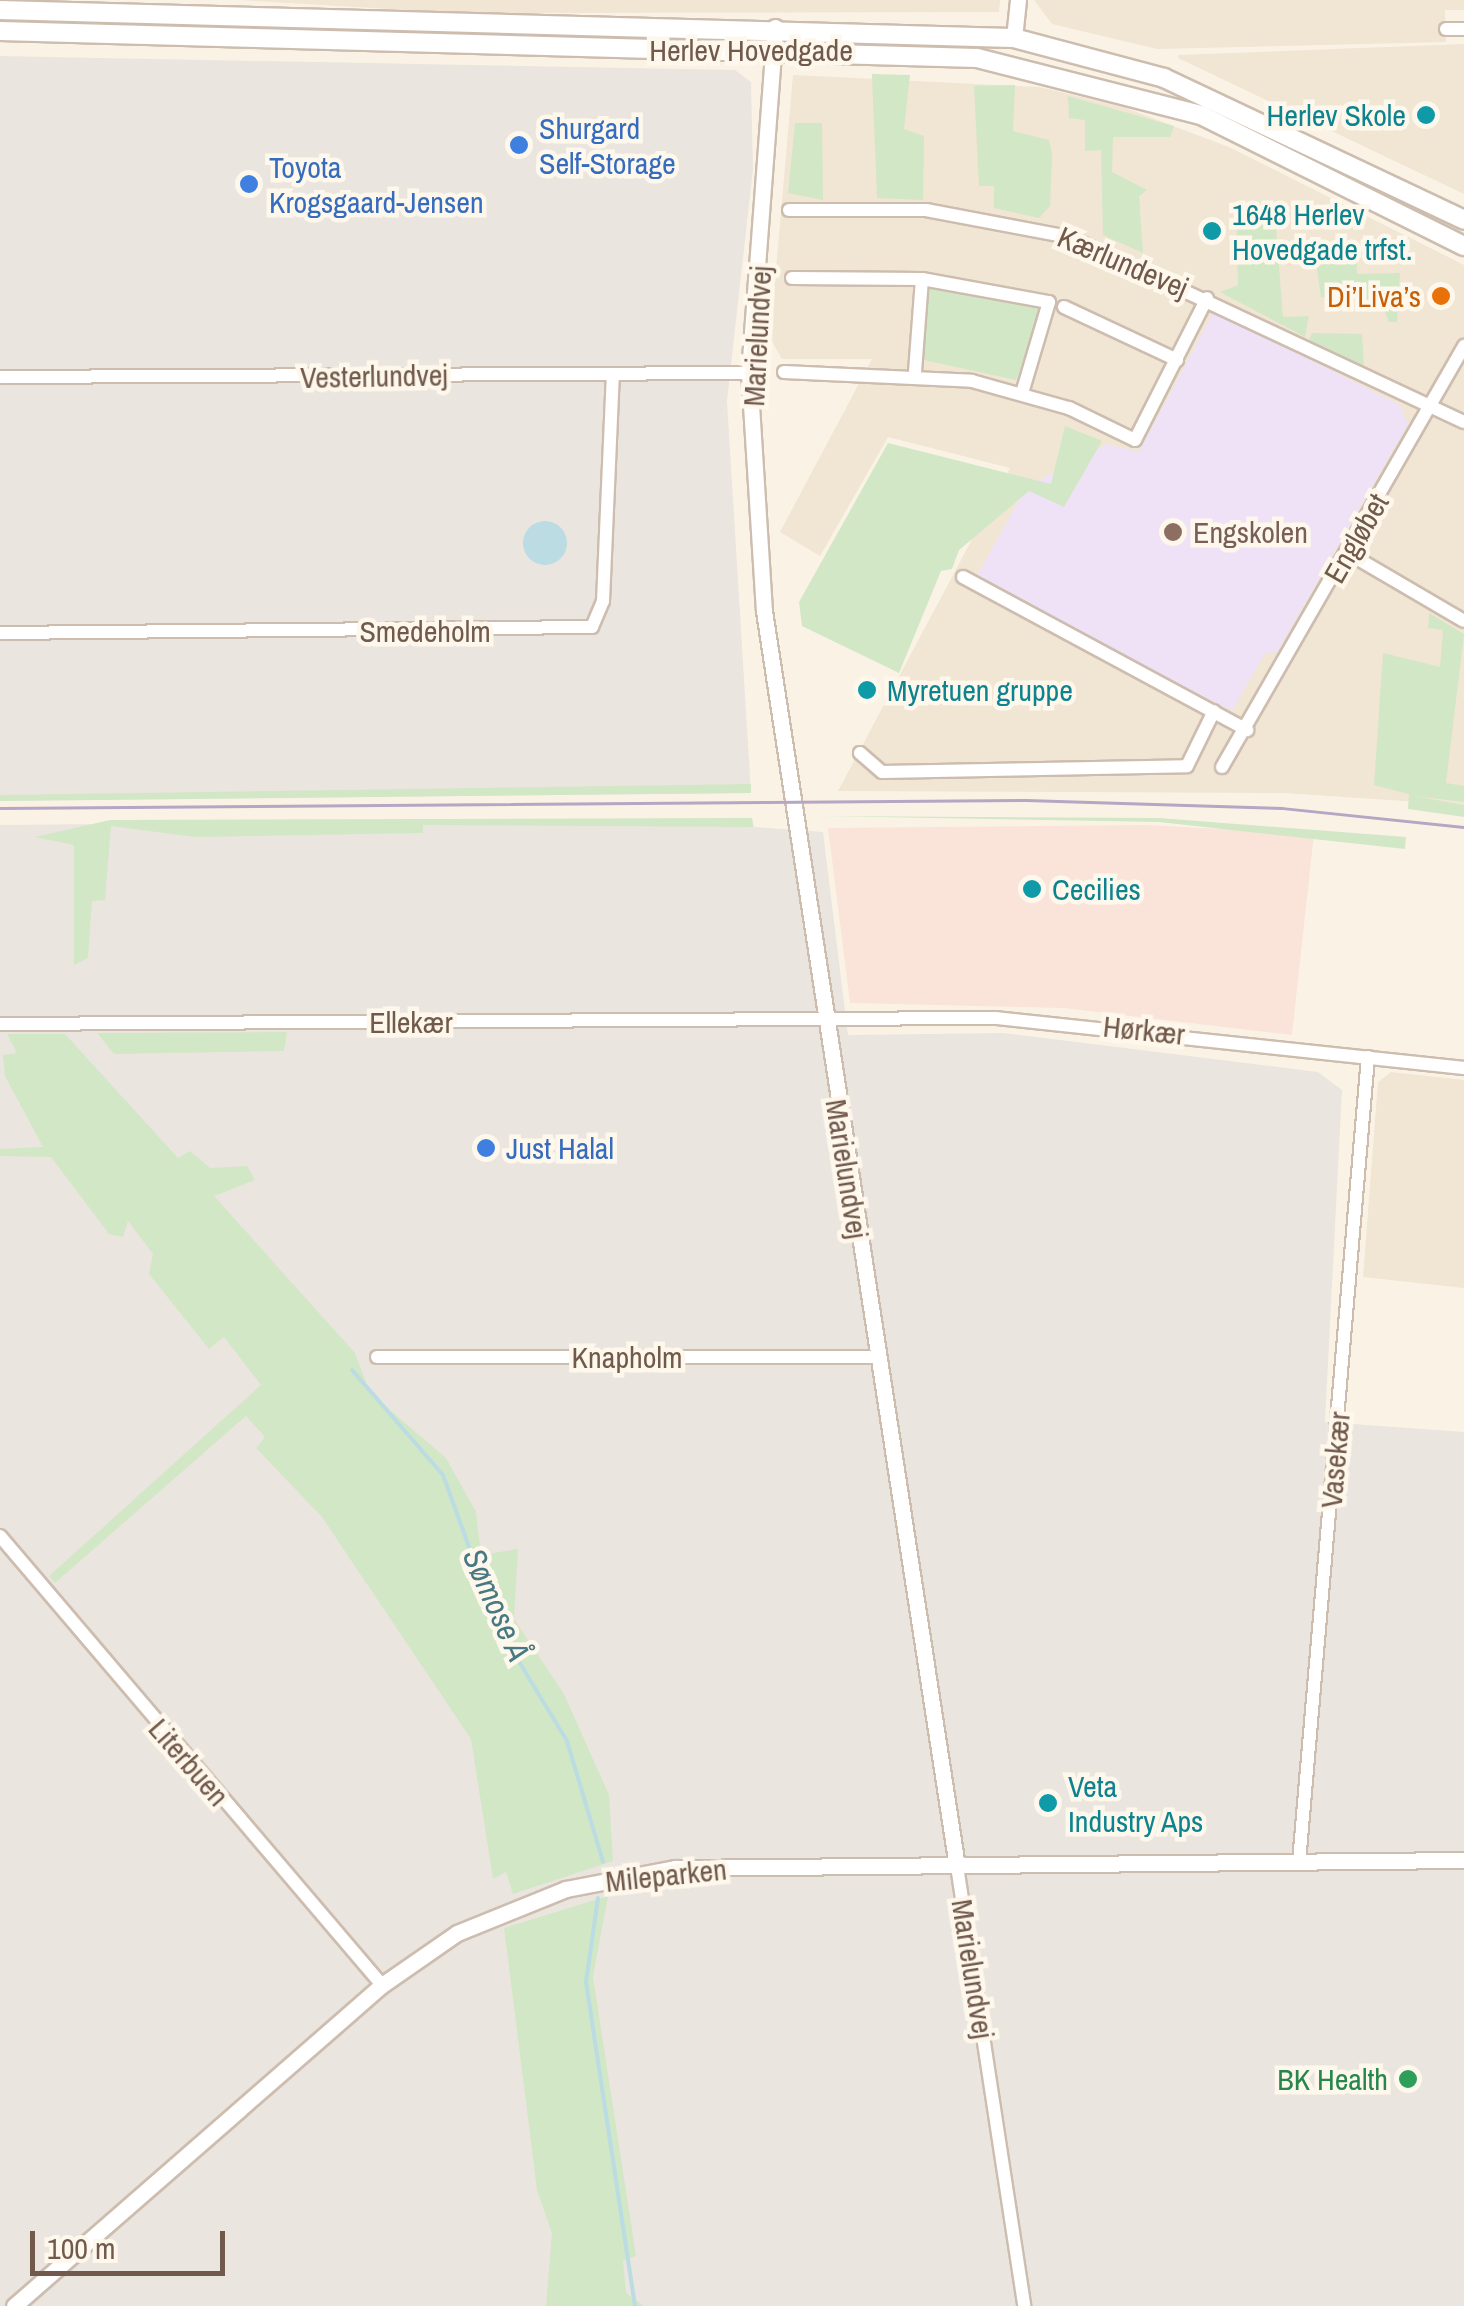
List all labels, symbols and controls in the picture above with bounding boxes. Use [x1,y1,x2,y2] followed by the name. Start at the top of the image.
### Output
[649,32,853,68] street label: Herlev Hovedgade
[1267,97,1406,133] place label: Herlev Skole
[1415,104,1437,126] marker: Herlev Skole
[539,110,676,180] place label: Shurgard Self-Storage
[508,134,530,156] marker: Shurgard Self-Storage
[269,149,484,220] place label: Toyota Krogsgaard-Jensen
[238,173,260,195] marker: Toyota Krogsgaard-Jensen
[1232,196,1413,266] place label: 1648 Herlev Hovedgade trfst.
[1052,218,1194,306] street label: Kærlundevej
[1201,220,1223,242] marker: 1648 Herlev Hovedgade trfst.
[735,265,779,407] street label: Marielundvej
[1327,278,1421,314] place label: Di’Liva’s
[1430,285,1452,307] marker: Di’Liva’s
[300,357,448,395] street label: Vesterlundvej
[1316,487,1396,589] street label: Engløbet
[1193,514,1308,550] place label: Engskolen
[1162,521,1184,543] marker: Engskolen
[359,613,491,649] street label: Smedeholm
[887,672,1073,708] place label: Myretuen gruppe
[856,679,878,701] marker: Myretuen gruppe
[1052,871,1141,907] place label: Cecilies
[1021,878,1043,900] marker: Cecilies
[369,1004,453,1040] street label: Ellekær
[1101,1008,1187,1052] street label: Hørkær
[818,1097,876,1241] street label: Marielundvej
[506,1130,614,1166] place label: Just Halal
[475,1137,497,1159] marker: Just Halal
[572,1339,682,1375] street label: Knapholm
[1313,1410,1357,1510] street label: Vasekær
[454,1542,538,1668] water label: Sømose Å
[141,1711,237,1813] street label: Literbuen
[1068,1768,1205,1838] place label: Veta Industry Aps
[1037,1792,1059,1814] marker: Veta Industry Aps
[604,1851,728,1899] street label: Mileparken
[944,1897,1002,2041] street label: Marielundvej
[1277,2061,1388,2097] place label: BK Health
[1397,2068,1419,2090] marker: BK Health
[35,2211,230,2273] scale bar
[47,2228,115,2268] text: 100 m

